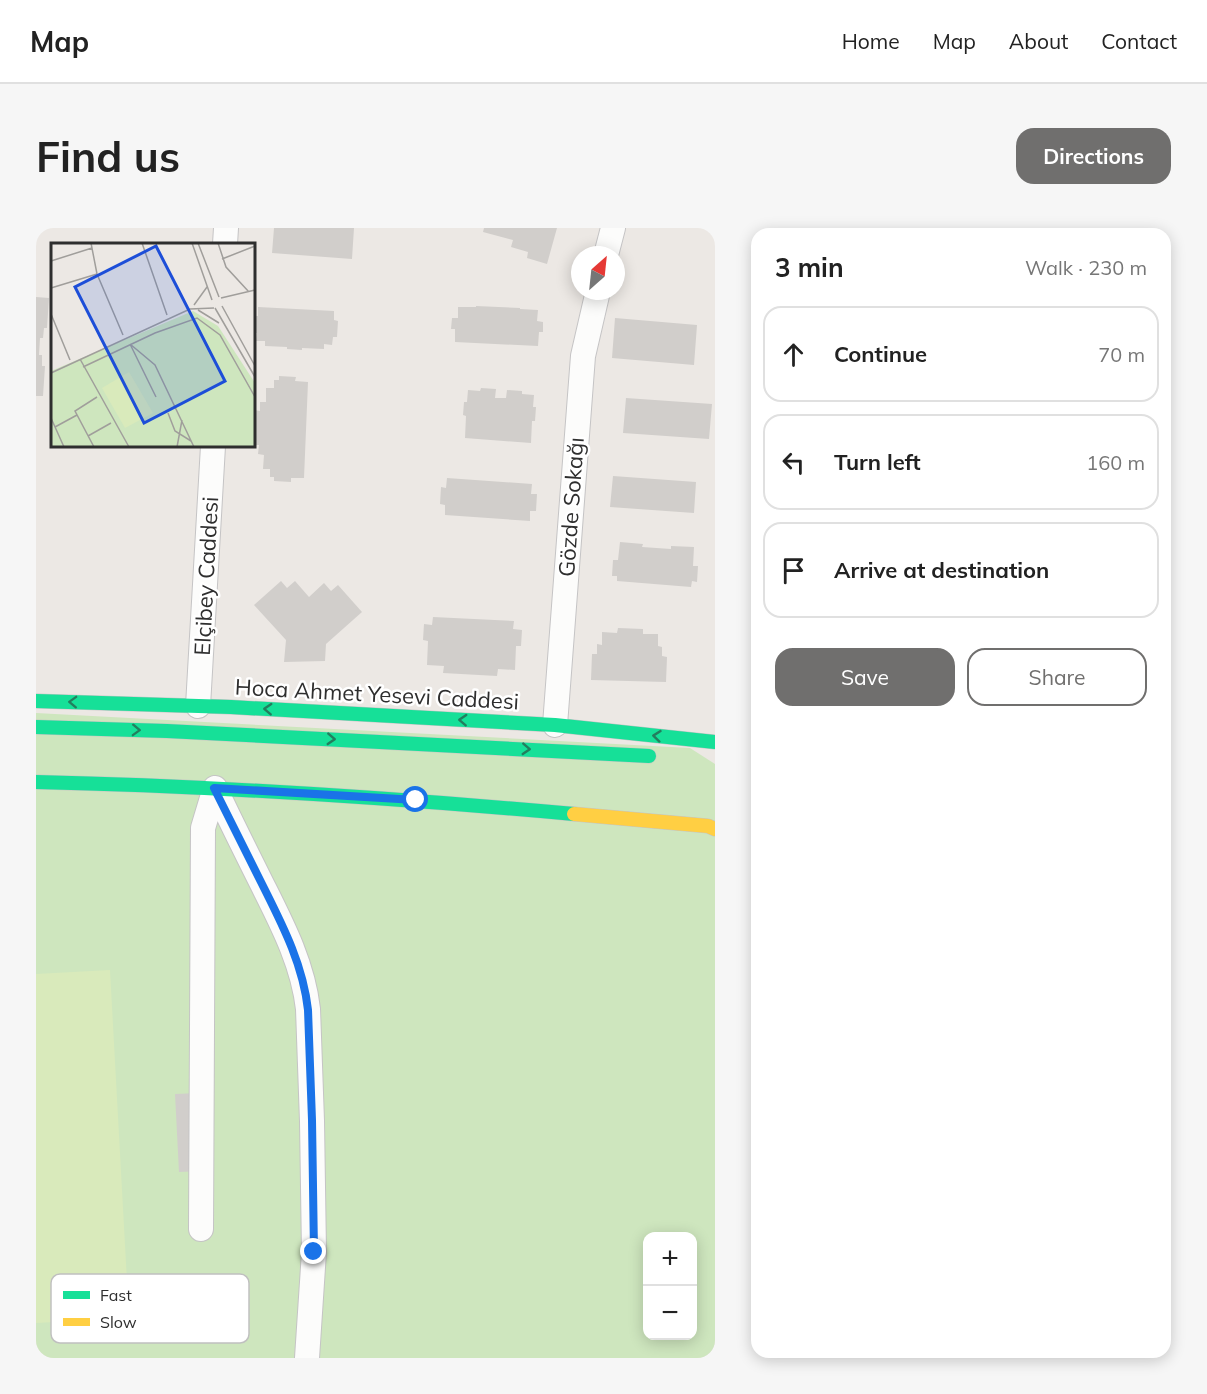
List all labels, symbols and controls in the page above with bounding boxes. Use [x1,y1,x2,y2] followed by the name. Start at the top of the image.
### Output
[30,24,89,59] text: Map
[842,28,900,54] text: Home
[933,28,976,54] text: Map
[1009,28,1068,54] text: About
[1101,28,1177,54] text: Contact
[1016,128,1171,184] button: Directions
[36,130,180,183] text: Find us
[51,243,255,447] inset map
[571,246,625,300] north arrow
[775,251,844,284] text: 3 min
[1025,255,1147,280] text: Walk · 230 m
[777,338,810,371] icon: ahead
[834,340,927,368] text: Continue
[1098,342,1145,367] text: 70 m
[552,436,590,578] street label: Gözde Sokağı
[777,446,810,479] icon: left
[834,448,921,476] text: Turn left
[1086,450,1145,475] text: 160 m
[188,496,224,656] street label: Elçibey Caddesi
[777,554,810,587] icon: arrive
[834,556,1049,584] text: Arrive at destination
[775,648,955,706] button: Save
[967,648,1147,706] button: Share
[234,673,520,715] street label: Hoca Ahmet Yesevi Caddesi
[68,696,77,708] one-way arrow
[263,703,272,716] one-way arrow
[458,713,467,726] one-way arrow
[132,724,141,736] one-way arrow
[652,730,661,742] one-way arrow
[327,733,336,746] one-way arrow
[522,742,531,755] one-way arrow
[402,786,428,812] route start
[643,1232,697,1340] map controls
[643,1232,697,1286] button: +
[300,1238,326,1264] route end
[51,1274,249,1343] legend
[100,1285,132,1305] text: Fast
[643,1286,697,1340] button: −
[100,1312,137,1332] text: Slow

